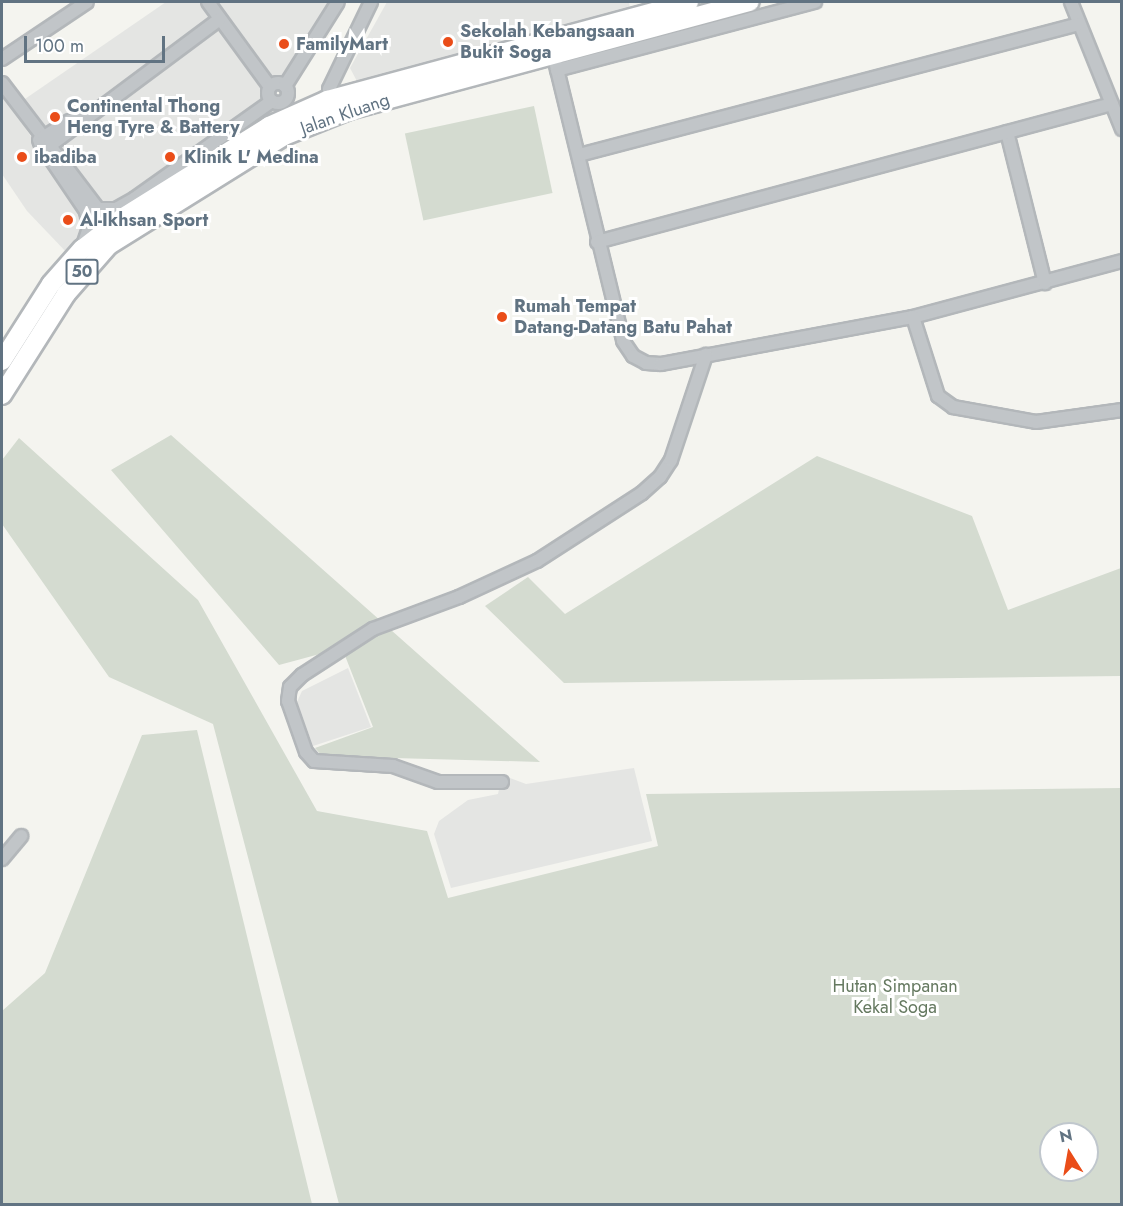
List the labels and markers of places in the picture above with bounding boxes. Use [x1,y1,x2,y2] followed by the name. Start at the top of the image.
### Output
[460,21,635,63] place label: Sekolah Kebangsaan Bukit Soga
[296,33,388,55] place label: FamilyMart
[441,35,455,49] marker: Sekolah Kebangsaan Bukit Soga
[277,37,291,51] marker: FamilyMart
[67,96,240,138] place label: Continental Thong Heng Tyre & Battery
[48,110,62,124] marker: Continental Thong Heng Tyre & Battery
[34,146,97,168] place label: ibadiba
[184,146,319,168] place label: Klinik L' Medina
[161,148,179,166] marker: Klinik L' Medina
[15,150,29,164] marker: ibadiba
[80,209,208,231] place label: Al-Ikhsan Sport
[61,213,75,227] marker: Al-Ikhsan Sport
[514,296,732,338] place label: Rumah Tempat Datang-Datang Batu Pahat
[495,310,509,324] marker: Rumah Tempat Datang-Datang Batu Pahat

